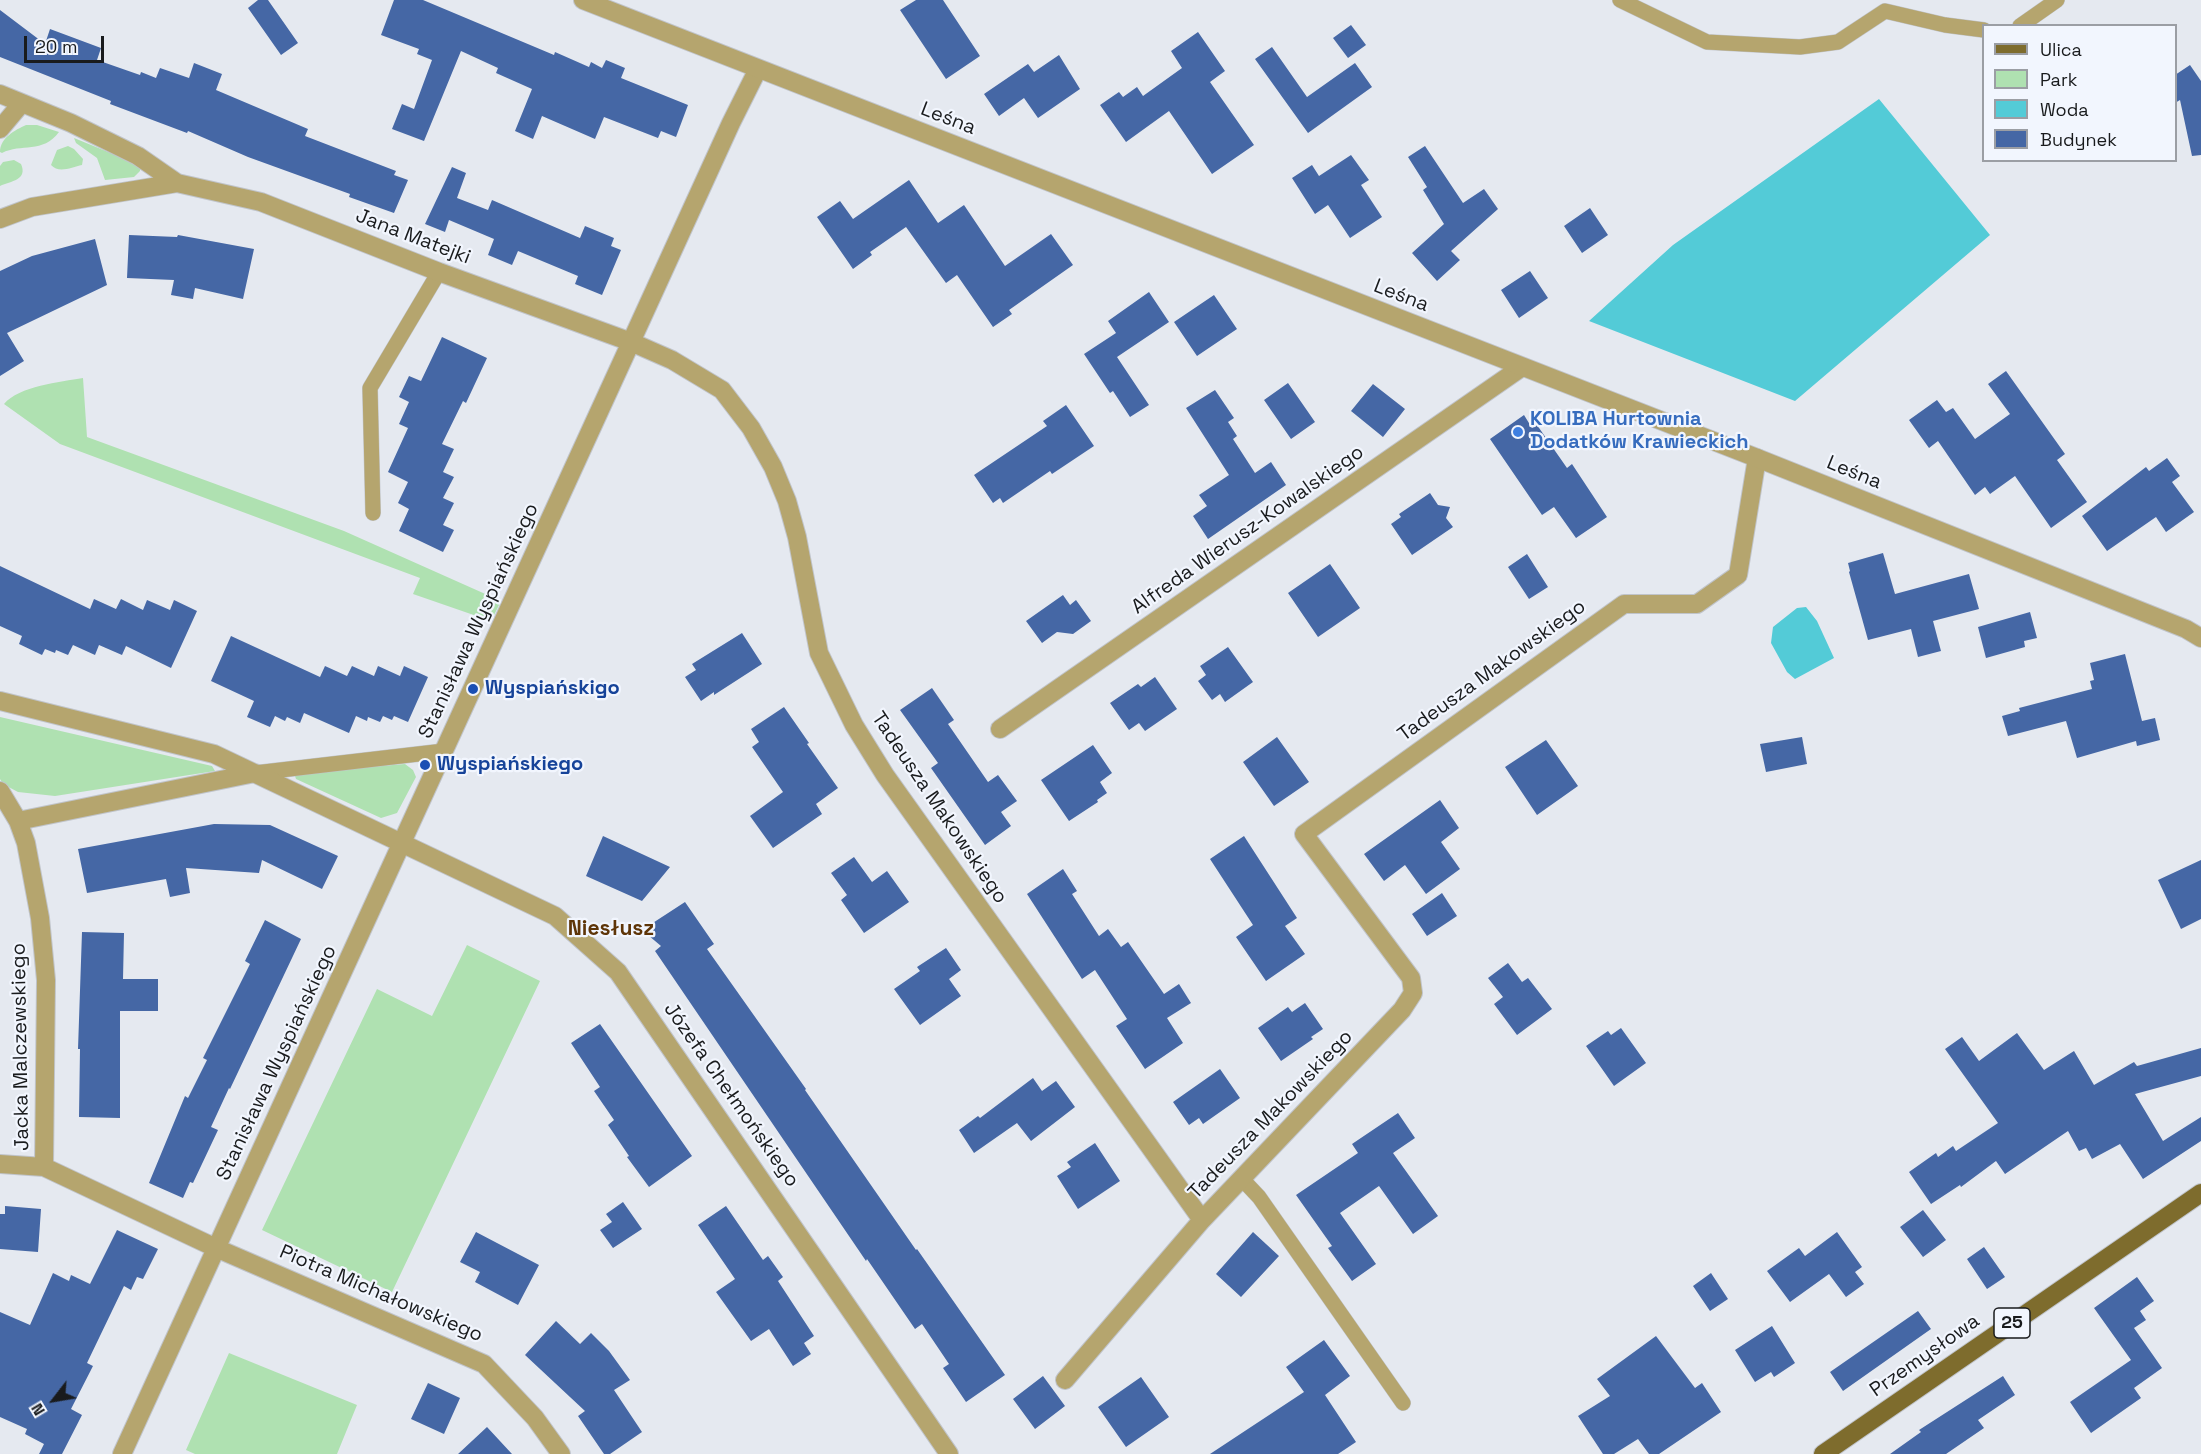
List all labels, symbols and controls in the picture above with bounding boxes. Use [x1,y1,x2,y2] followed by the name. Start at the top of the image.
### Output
[27,24,106,62] scale bar
[1982,24,2177,162] legend
[35,35,78,58] text: 20 m
[2040,38,2082,61] text: Ulica
[2040,68,2077,91] text: Park
[917,98,979,140] street label: Leśna
[2040,98,2089,121] text: Woda
[2040,128,2117,151] text: Budynek
[352,204,474,270] street label: Jana Matejki
[1370,275,1432,317] street label: Leśna
[1530,408,1749,455] place label: KOLIBA Hurtownia Dodatków Krawieckich
[1511,425,1525,439] marker: KOLIBA Hurtownia Dodatków Krawieckich
[1127,440,1369,620] street label: Alfreda Wierusz-Kowalskiego
[1823,451,1885,495] street label: Leśna
[414,500,544,742] street label: Stanisława Wyspiańskiego
[1393,595,1591,747] street label: Tadeusza Makowskiego
[485,677,620,701] place label: Wyspiańskigo
[466,682,480,696] marker: Wyspiańskigo
[866,708,1012,908] street label: Tadeusza Makowskiego
[437,753,583,777] place label: Wyspiańskiego
[418,758,432,772] marker: Wyspiańskiego
[568,916,654,942] district label: Niesłusz
[212,942,342,1184] street label: Stanisława Wyspiańskiego
[7,943,35,1151] street label: Jacka Malczewskiego
[658,998,804,1192] street label: Józefa Chełmońskiego
[1184,1025,1358,1205] street label: Tadeusza Makowskiego
[276,1240,486,1348] street label: Piotra Michałowskiego
[1994,1308,2030,1338] road number: 25
[1866,1309,1984,1403] street label: Przemysłowa
[24,1370,84,1430] north arrow
[26,1400,50,1420] text: N

